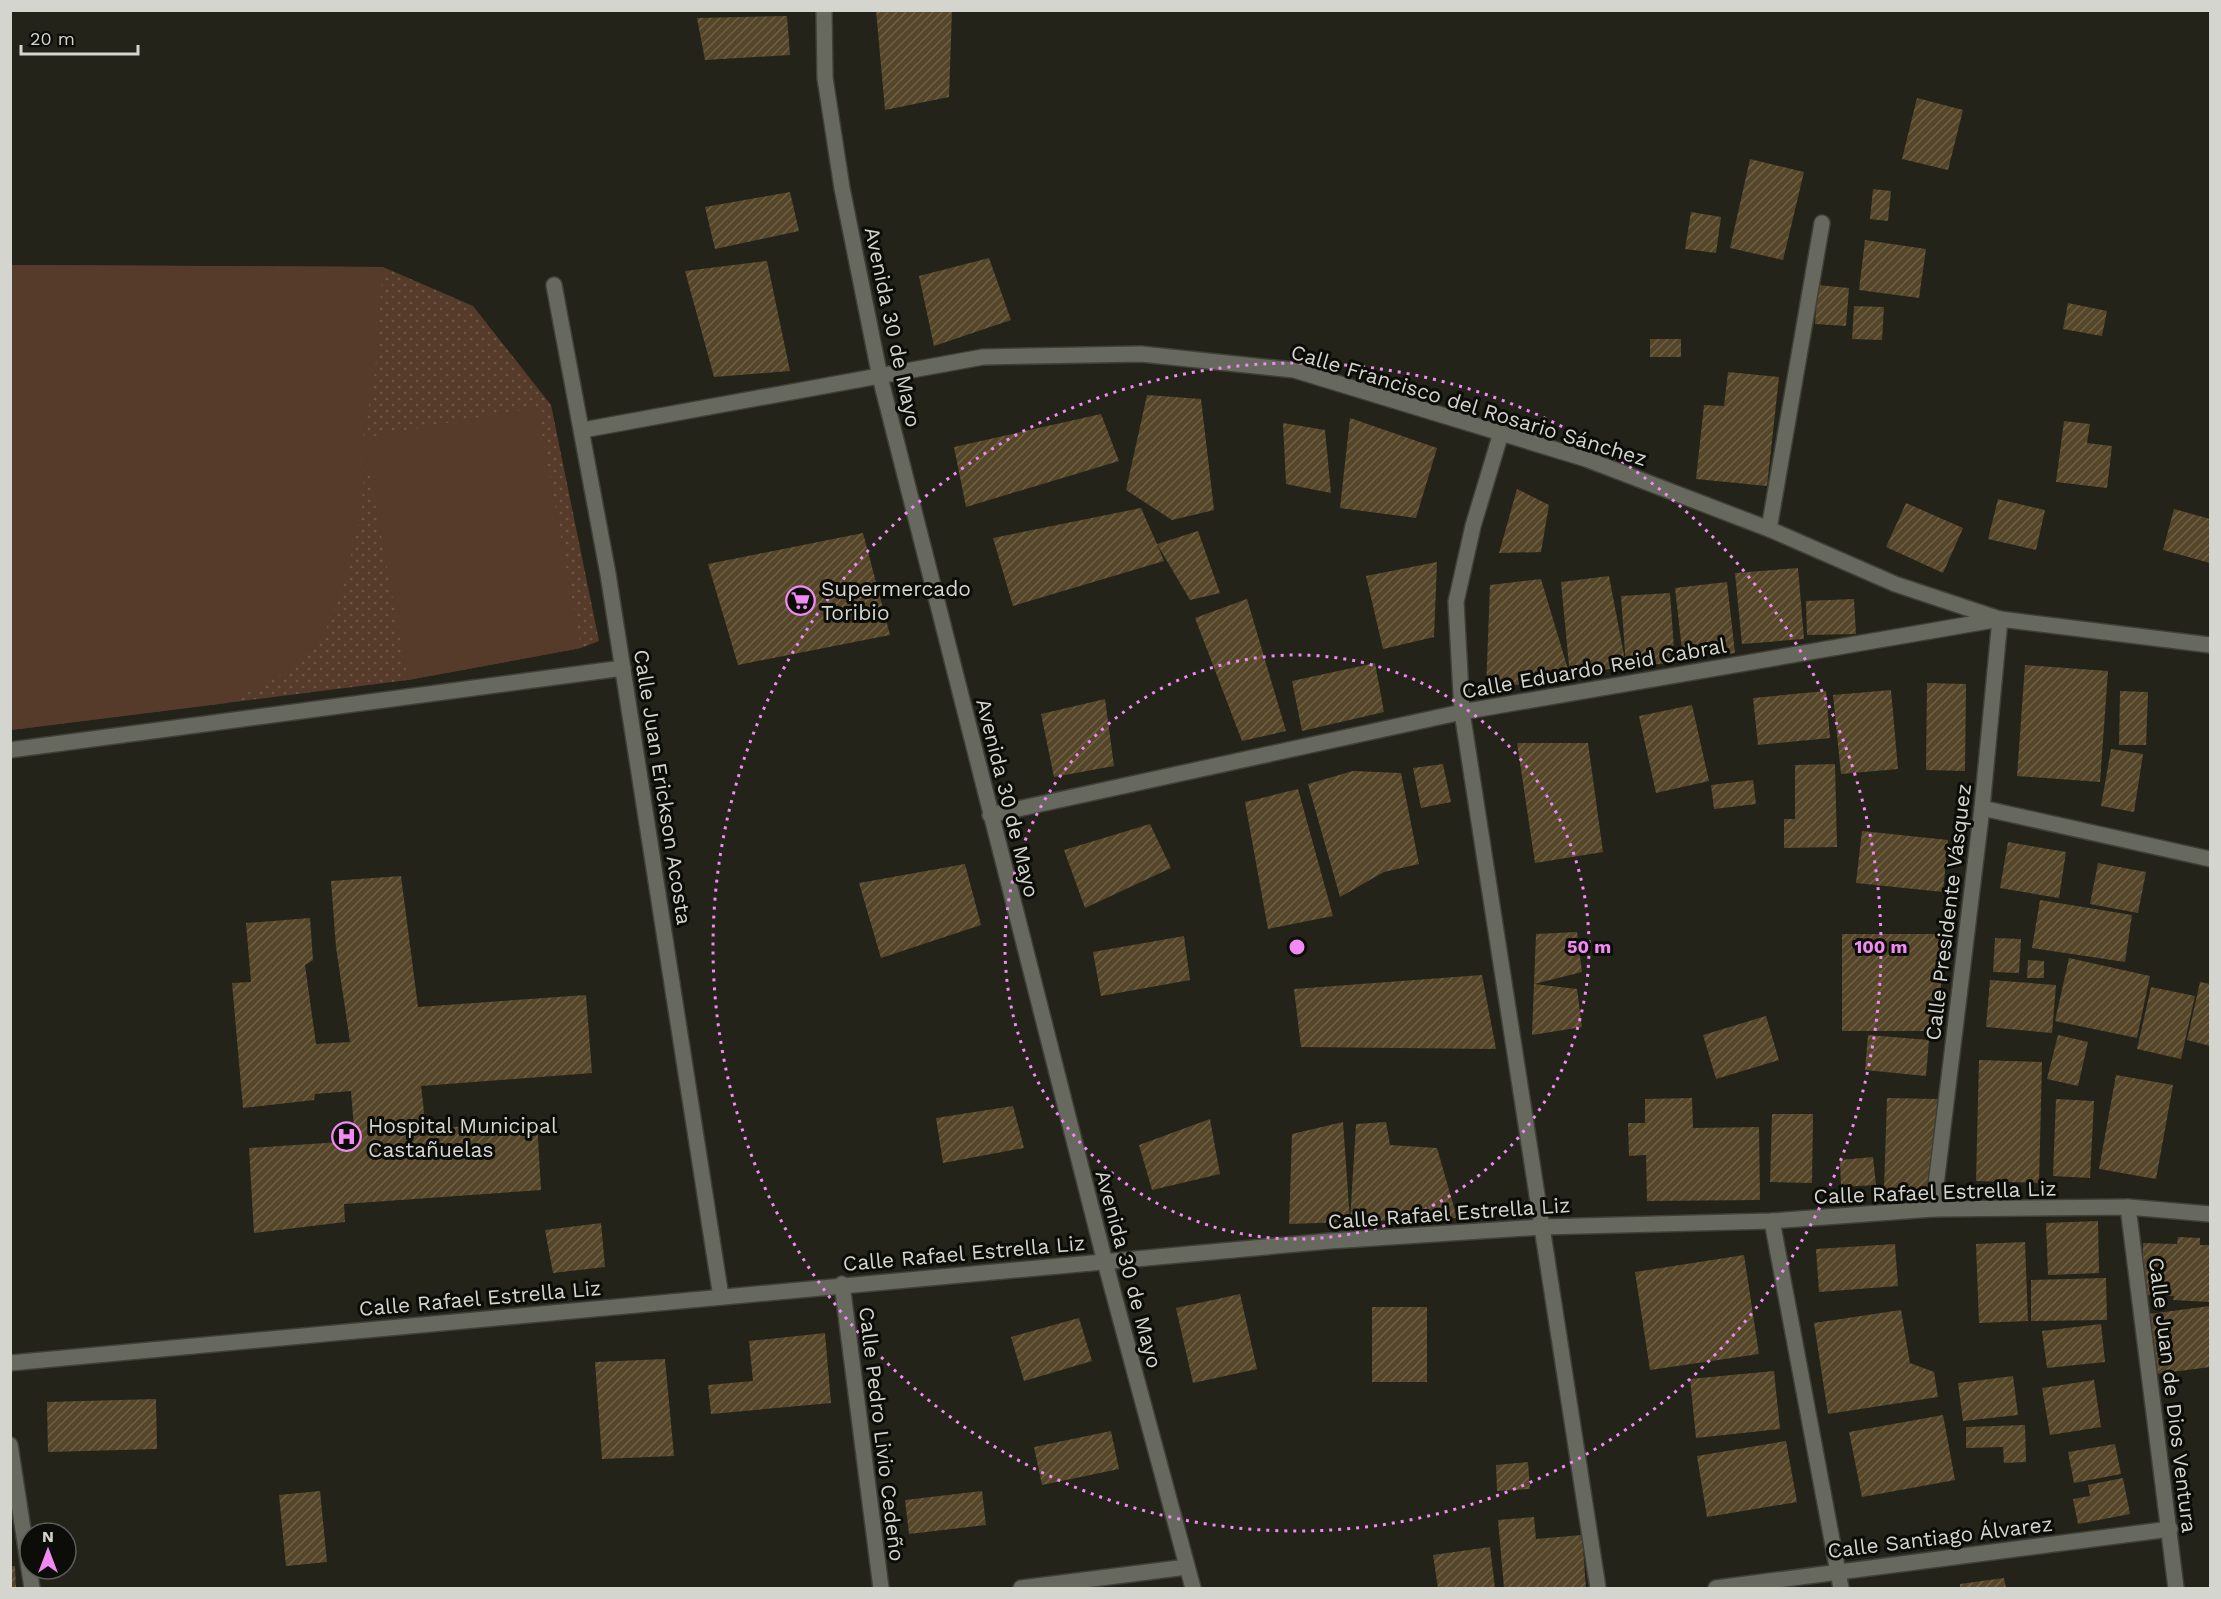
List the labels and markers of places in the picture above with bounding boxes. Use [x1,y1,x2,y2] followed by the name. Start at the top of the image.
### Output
[821,576,971,625] place label: Supermercado Toribio
[784,584,816,616] supermarket icon: Supermercado Toribio
[1287,937,1307,957] centre of rings
[368,1113,558,1162] place label: Hospital Municipal Castañuelas
[331,1121,363,1153] hospital icon: Hospital Municipal Castañuelas

